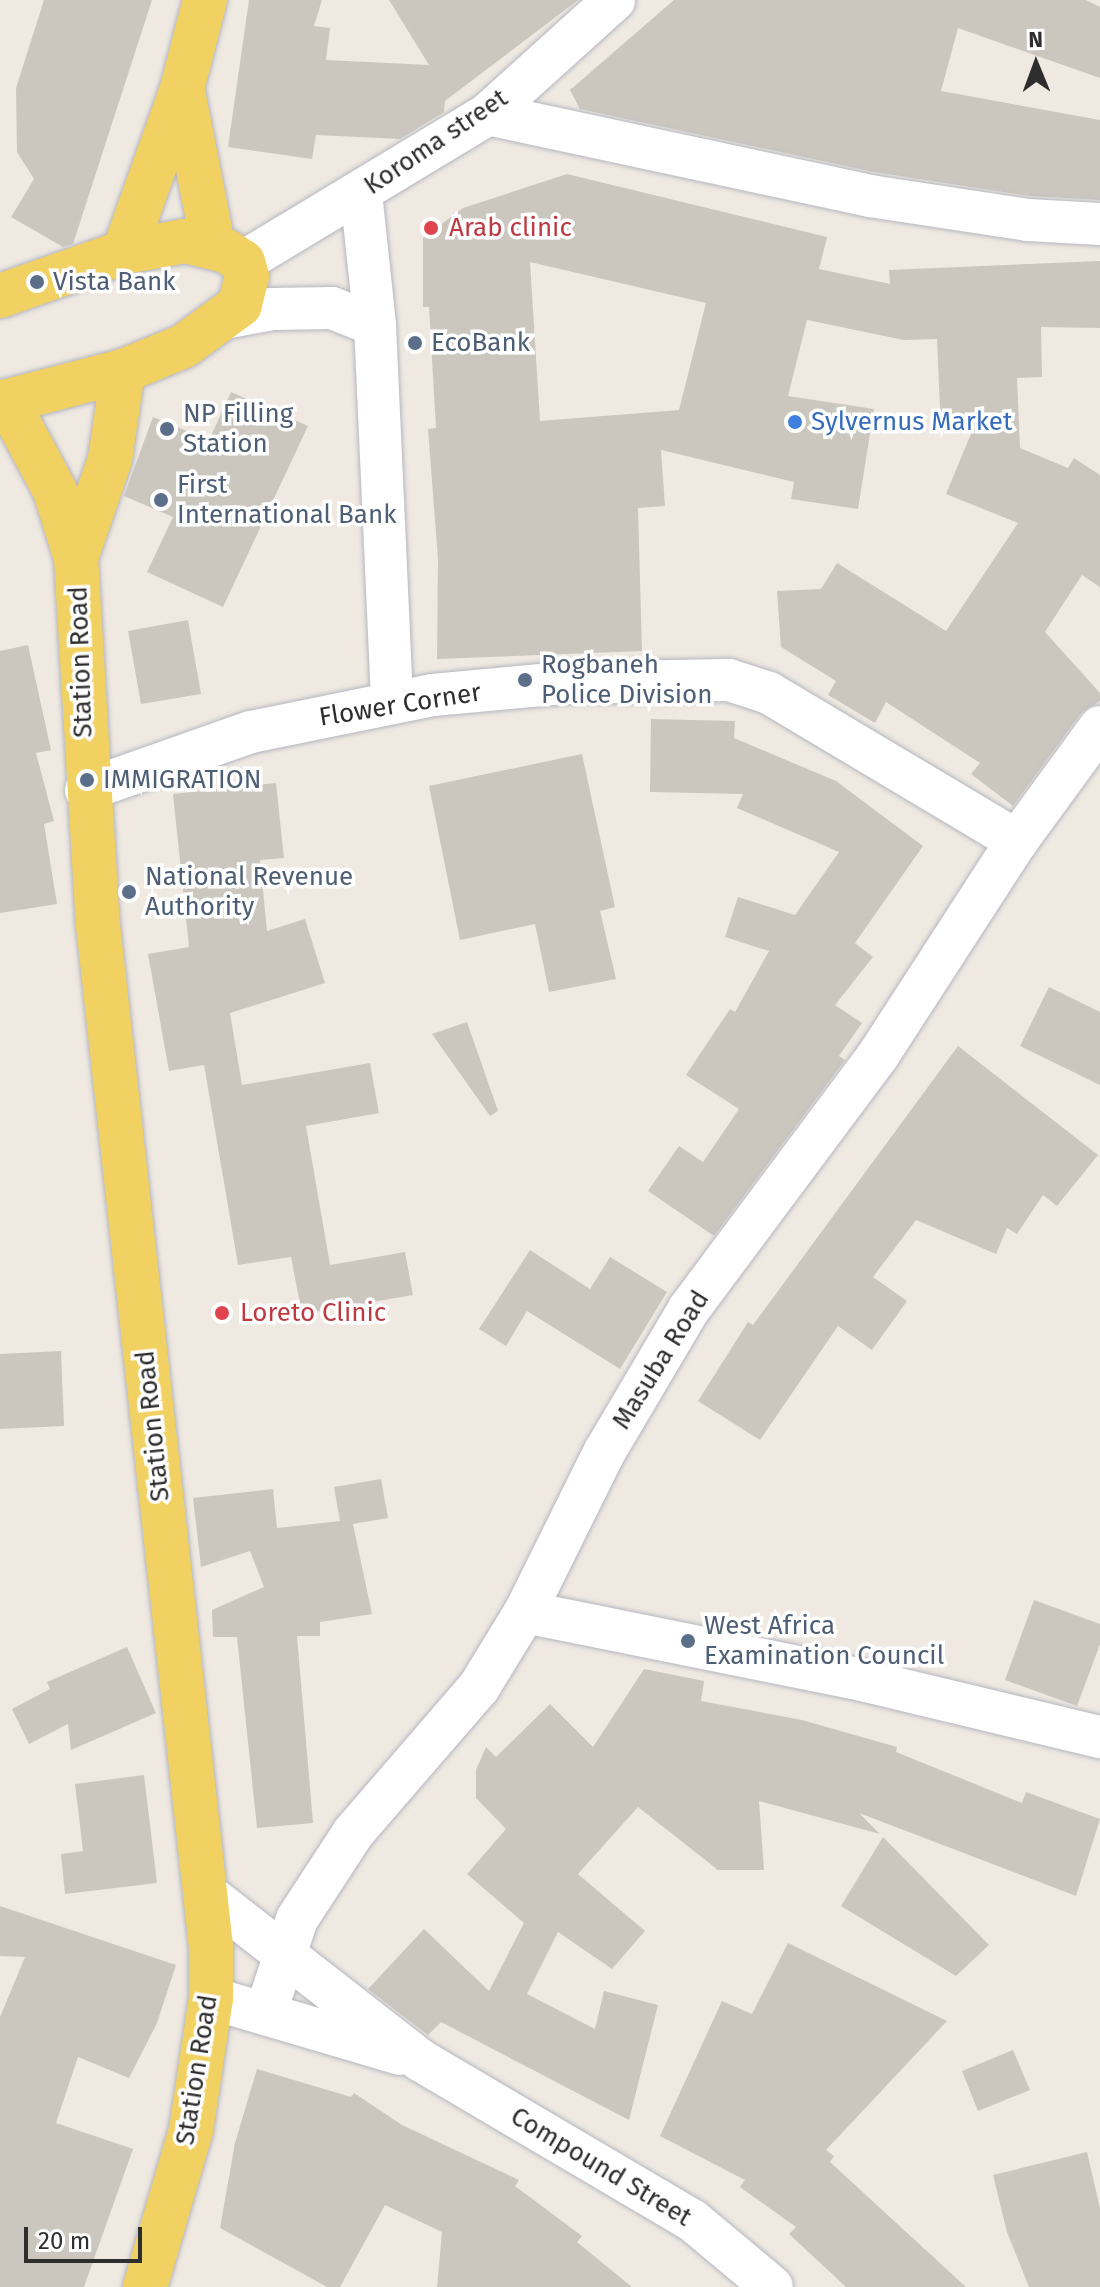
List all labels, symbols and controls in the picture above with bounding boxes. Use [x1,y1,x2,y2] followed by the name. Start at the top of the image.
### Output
[996,24,1076,104] north arrow
[1028,26,1043,53] text: N
[358,83,514,201] street label: Koroma street
[449,212,572,244] place label: Arab clinic
[420,217,442,239] marker: Arab clinic
[53,266,176,298] place label: Vista Bank
[28,273,46,291] marker: Vista Bank
[431,327,530,359] place label: EcoBank
[406,334,424,352] marker: EcoBank
[183,398,293,460] place label: NP Filling Station
[811,406,1012,438] place label: Sylvernus Market
[786,413,804,431] marker: Sylvernus Market
[158,420,176,438] marker: NP Filling Station
[177,469,397,530] place label: First International Bank
[152,491,170,509] marker: First International Bank
[63,586,99,738] street label: Station Road
[541,649,713,710] place label: Rogbaneh Police Division
[516,671,534,689] marker: Rogbaneh Police Division
[317,677,483,733] street label: Flower Corner
[103,764,261,796] place label: IMMIGRATION
[78,771,96,789] marker: IMMIGRATION
[145,861,353,922] place label: National Revenue Authority
[120,883,138,901] marker: National Revenue Authority
[606,1285,716,1435] street label: Masuba Road
[240,1297,386,1329] place label: Loreto Clinic
[211,1302,233,1324] marker: Loreto Clinic
[130,1349,176,1503] street label: Station Road
[704,1610,944,1672] place label: West Africa Examination Council
[679,1632,697,1650] marker: West Africa Examination Council
[170,1993,224,2147] street label: Station Road
[505,2101,697,2233] street label: Compound Street
[28,2211,146,2261] scale bar
[38,2227,90,2255] text: 20 m

